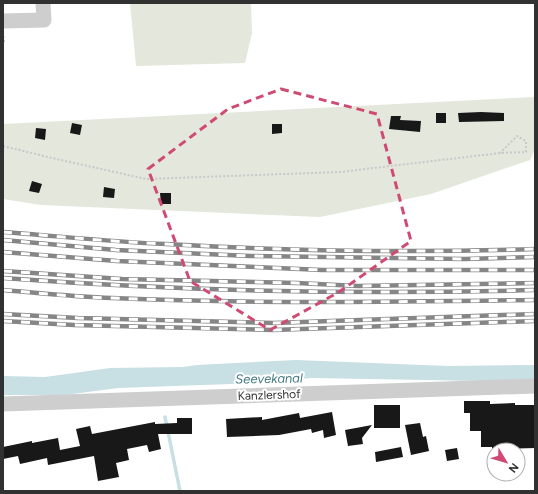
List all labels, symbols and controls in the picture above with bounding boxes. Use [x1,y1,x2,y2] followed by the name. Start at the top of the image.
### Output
[235,370,303,387] water label: Seevekanal
[237,387,301,403] street label: Kanzlershof
[486,442,526,482] north arrow
[506,460,521,475] text: N

